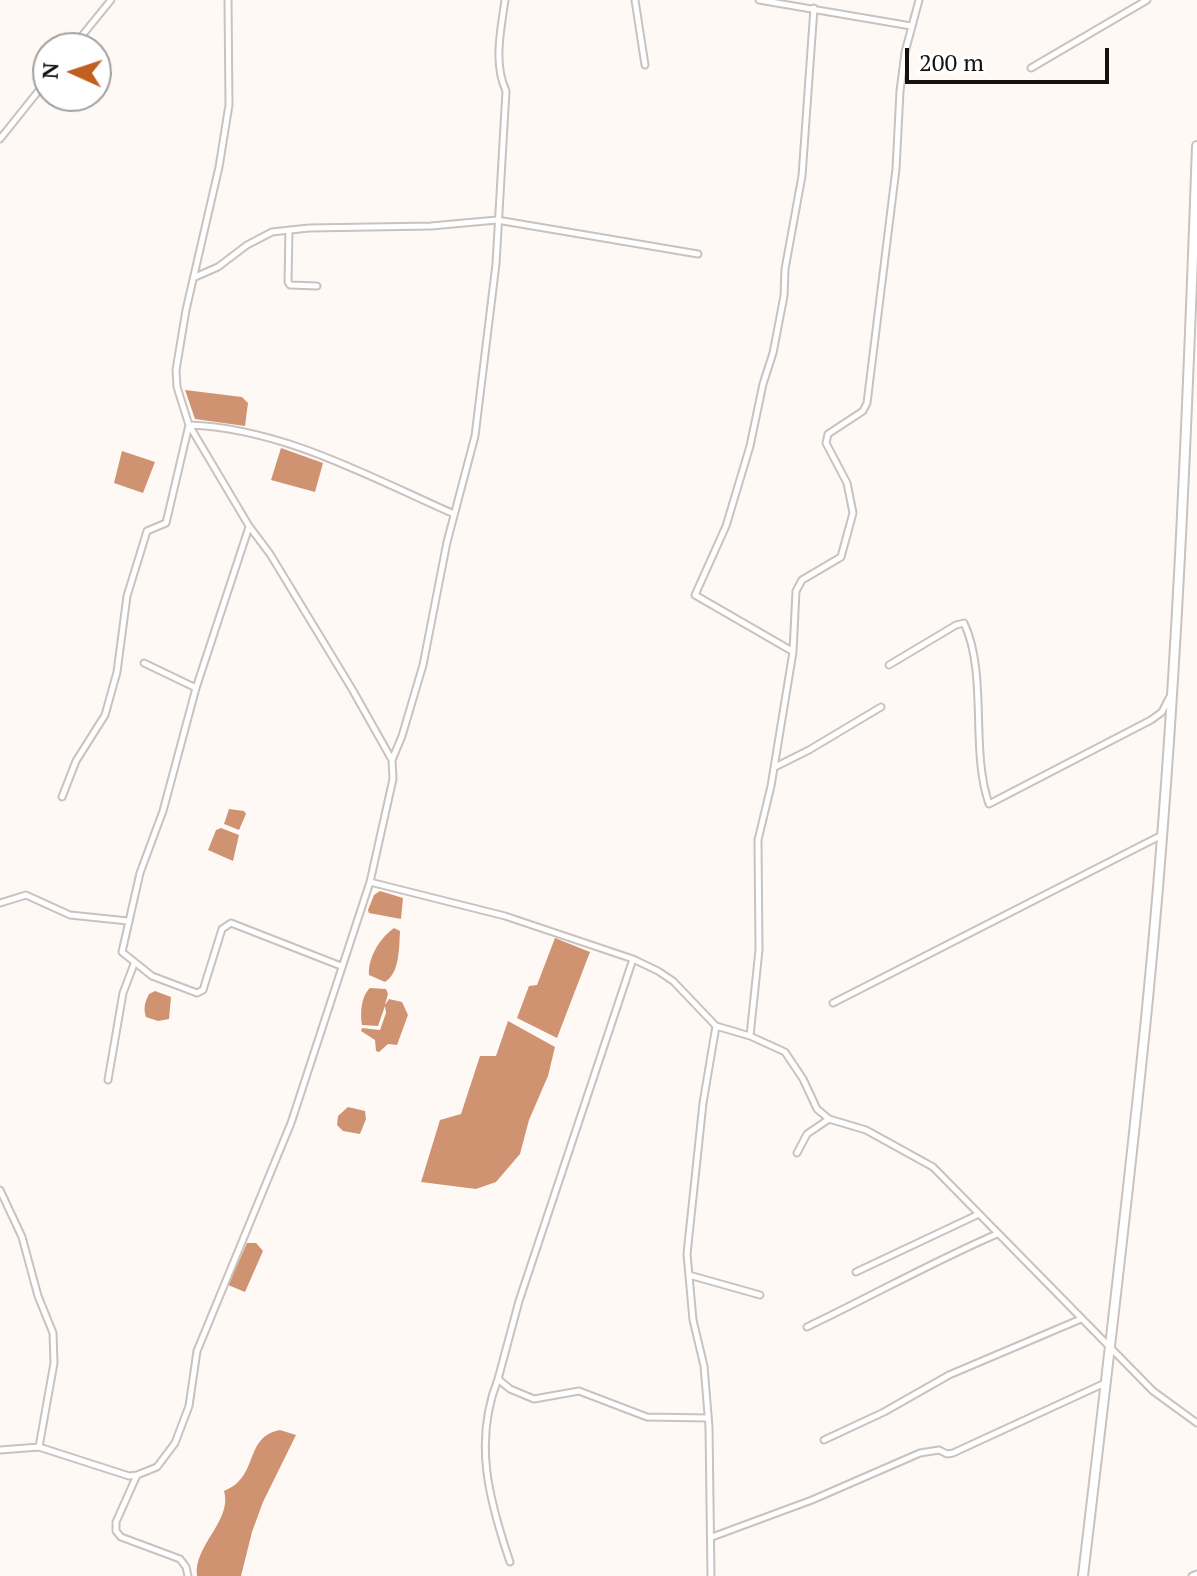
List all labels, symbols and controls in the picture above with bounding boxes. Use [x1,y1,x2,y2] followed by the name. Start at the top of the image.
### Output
[32,32,112,112] north arrow
[909,32,1113,82] scale bar
[919,46,984,78] text: 200 m
[35,62,64,80] text: N

